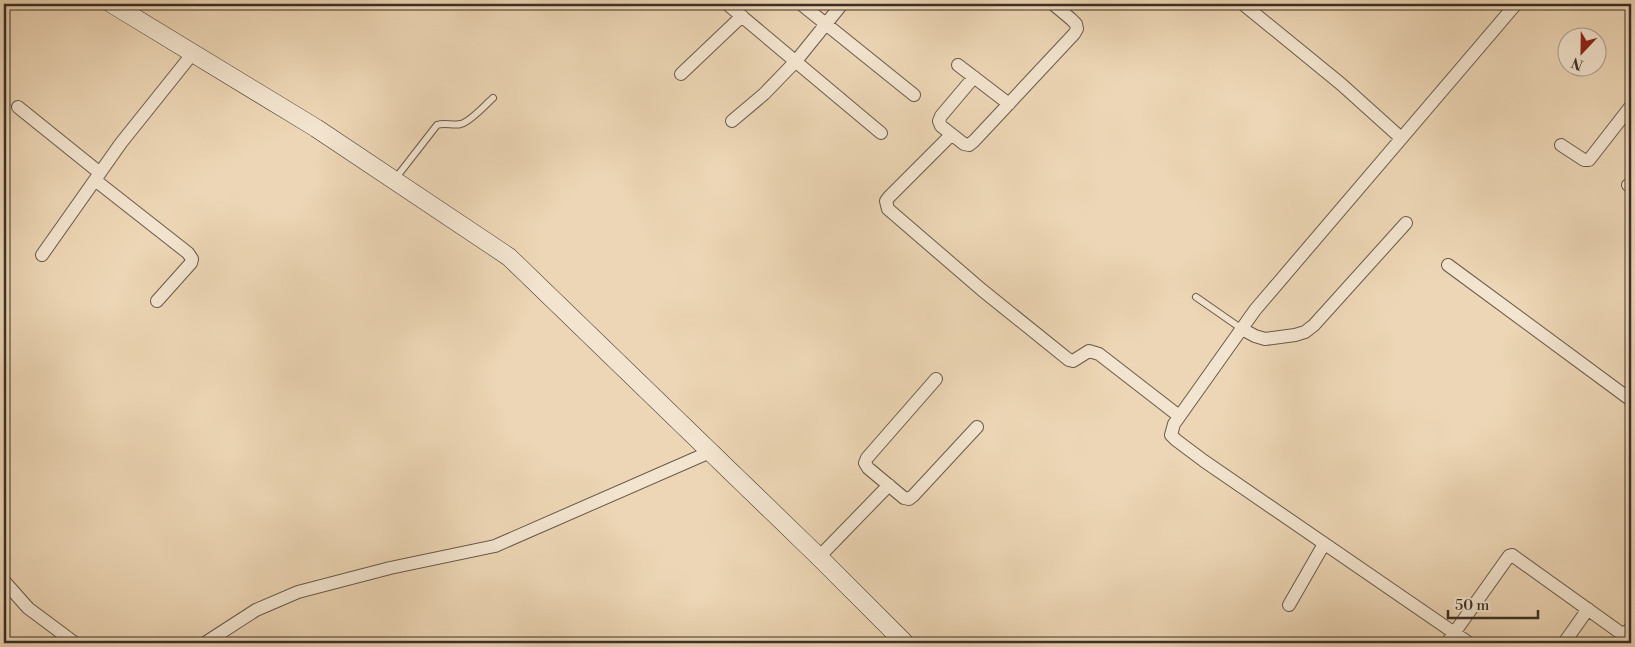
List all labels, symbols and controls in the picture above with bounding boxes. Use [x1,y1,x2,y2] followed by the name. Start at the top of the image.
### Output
[1558,28,1608,78] north arrow
[1569,53,1586,74] text: N
[1448,587,1538,619] scale bar
[1455,596,1489,615] text: 50 m

